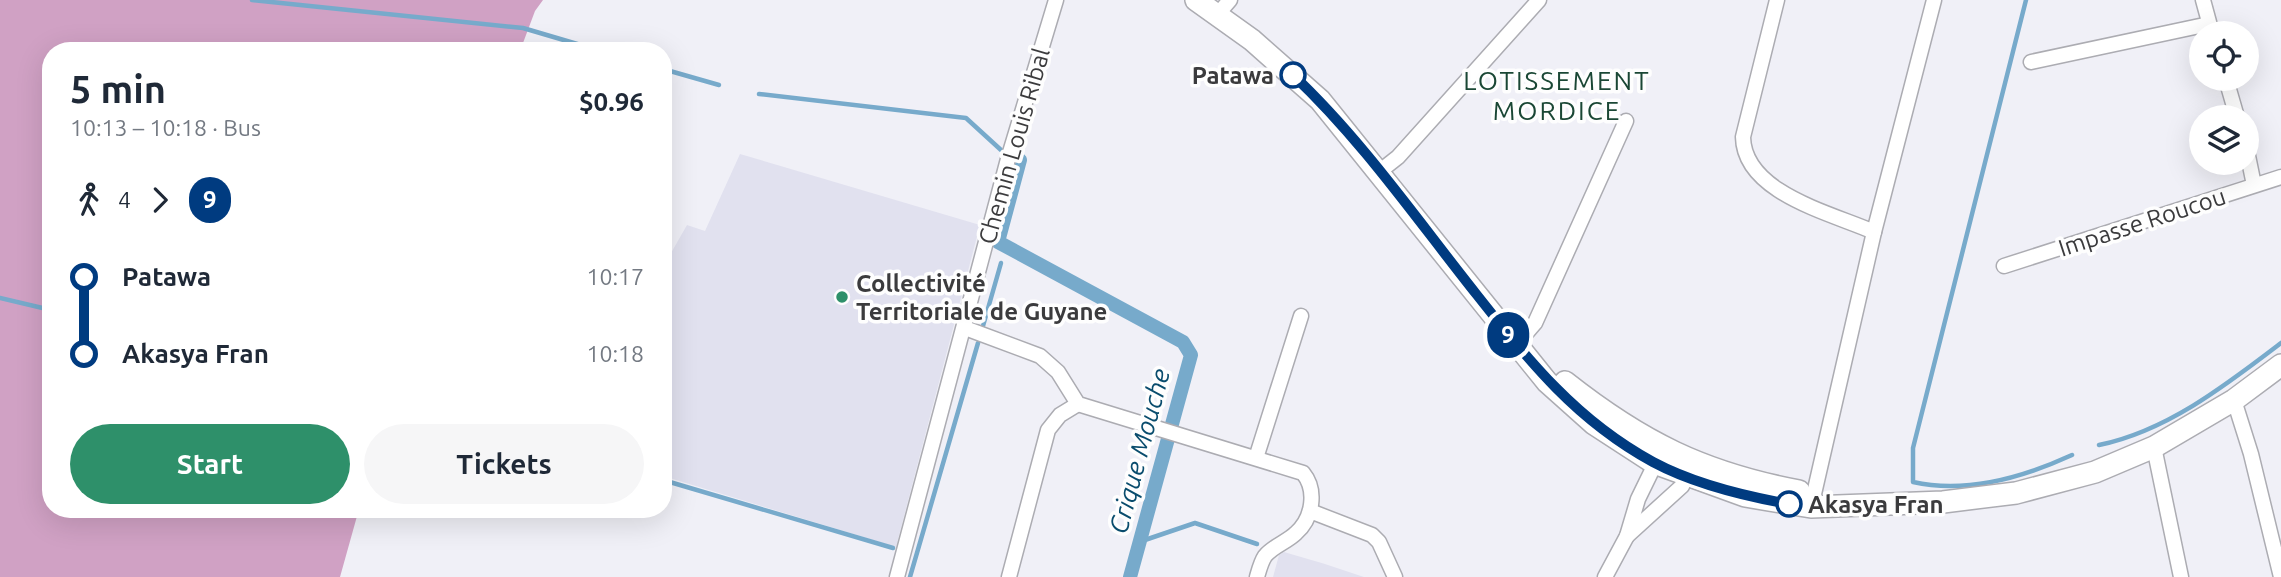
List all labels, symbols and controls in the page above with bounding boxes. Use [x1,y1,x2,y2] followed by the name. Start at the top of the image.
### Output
[2189,21,2259,175] map controls
[2189,21,2259,91] button: locate
[973,45,1055,247] street label: Chemin Louis Ribal
[1192,62,1274,89] place label: Patawa
[1280,62,1306,88] marker: Patawa
[1463,66,1651,125] district label: LOTISSEMENT MORDICE
[70,68,166,110] text: 5 min
[579,87,644,116] text: $0.96
[2189,105,2259,175] button: layers
[70,115,261,140] text: 10:13 – 10:18 · Bus
[70,181,108,219] icon: walk
[141,181,179,219] icon: forward
[2055,182,2229,262] street label: Impasse Roucou
[203,186,217,213] text: 9
[118,187,131,212] text: 4
[122,262,211,291] text: Patawa
[586,264,644,289] text: 10:17
[856,270,1107,325] place label: Collectivité Territoriale de Guyane
[834,289,850,305] marker: Collectivité Territoriale de Guyane
[1485,312,1531,358] line badge: 9
[1501,321,1515,348] text: 9
[122,339,269,368] text: Akasya Fran
[586,341,644,366] text: 10:18
[1103,365,1175,537] water label: Crique Mouche
[70,424,350,504] button: Start
[364,424,644,504] button: Tickets
[1776,491,1802,517] marker: Akasya Fran
[1808,491,1944,518] place label: Akasya Fran

